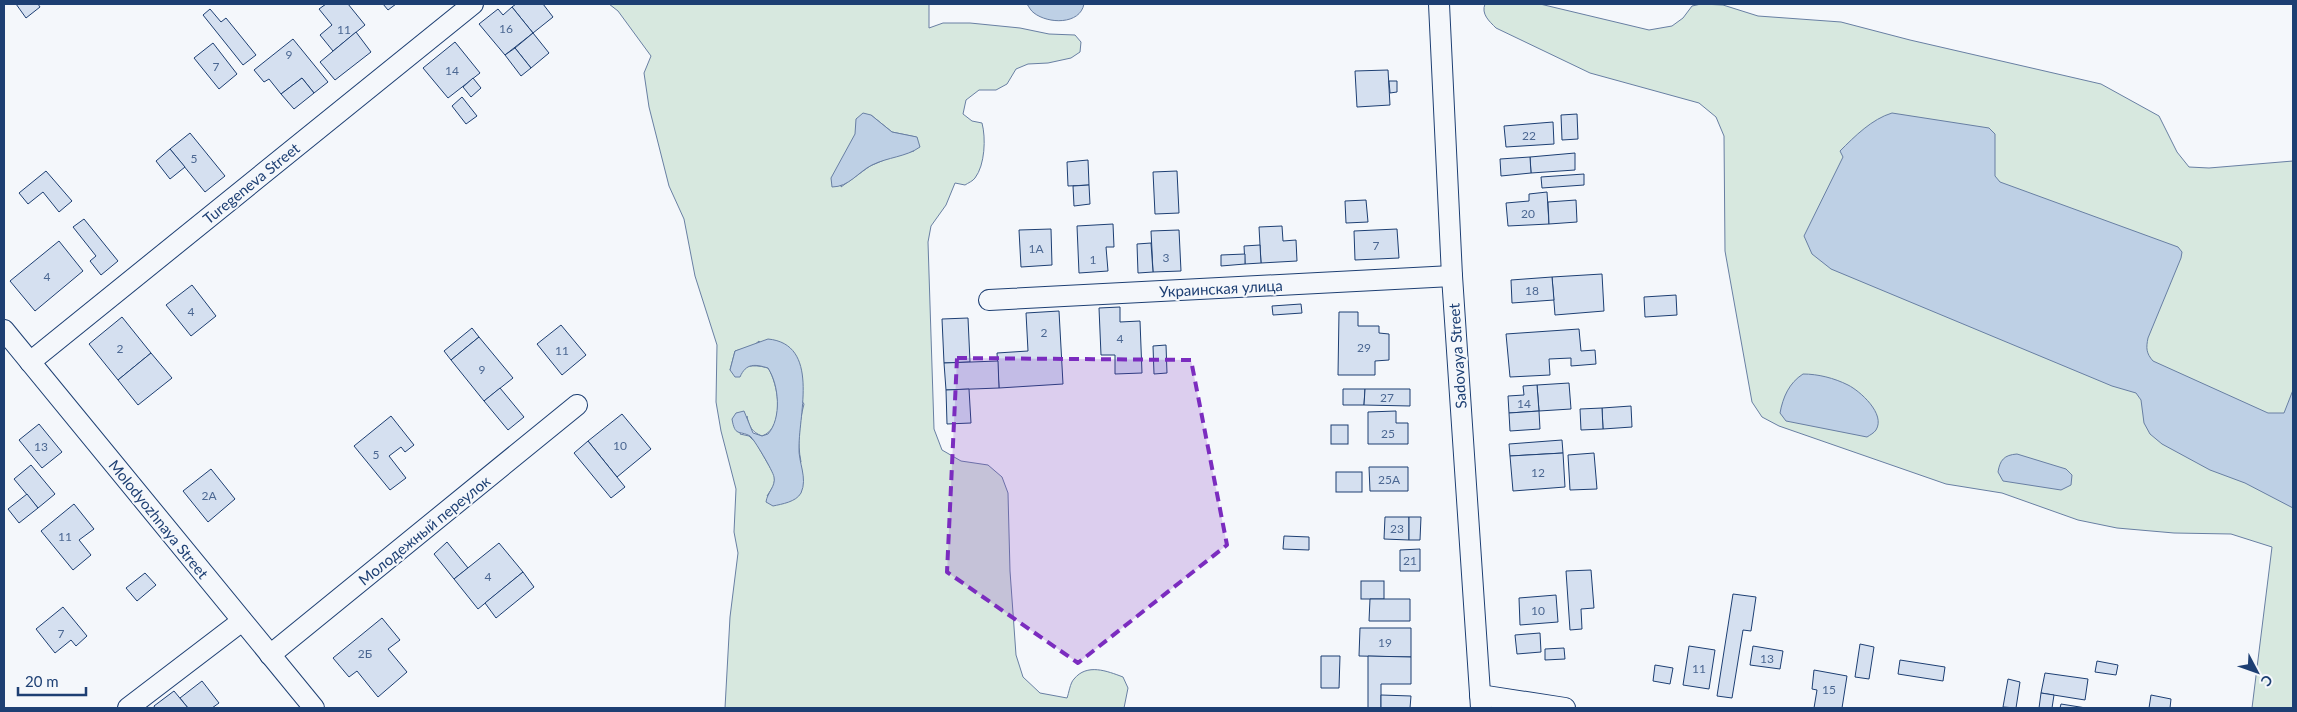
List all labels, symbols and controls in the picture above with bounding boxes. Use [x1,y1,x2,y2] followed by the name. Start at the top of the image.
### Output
[499,21,513,36] house number: 16
[337,22,351,37] house number: 11
[286,47,293,62] house number: 9
[213,59,220,74] house number: 7
[445,63,459,78] house number: 14
[1522,128,1536,143] house number: 22
[199,138,303,227] street label: Turegeneva Street
[191,151,198,166] house number: 5
[1521,206,1535,221] house number: 20
[1373,238,1380,253] house number: 7
[1028,241,1044,256] house number: 1А
[1163,250,1170,265] house number: 3
[1090,252,1097,267] house number: 1
[44,269,51,284] house number: 4
[1159,276,1283,300] street label: Украинская улица
[1525,283,1539,298] house number: 18
[1444,302,1470,409] street label: Sadovaya Street
[188,304,195,319] house number: 4
[1041,325,1048,340] house number: 2
[1117,331,1124,346] house number: 4
[1357,340,1371,355] house number: 29
[117,341,124,356] house number: 2
[555,343,569,358] house number: 11
[479,362,486,377] house number: 9
[1380,390,1394,405] house number: 27
[1517,396,1531,411] house number: 14
[1381,426,1395,441] house number: 25
[613,438,627,453] house number: 10
[34,439,48,454] house number: 13
[373,447,380,462] house number: 5
[106,456,213,583] street label: Molodyozhnaya Street
[1531,465,1545,480] house number: 12
[355,471,494,589] street label: Молодежный переулок
[1378,472,1401,487] house number: 25А
[201,488,217,503] house number: 2А
[1390,521,1404,536] house number: 23
[58,529,72,544] house number: 11
[1403,553,1417,568] house number: 21
[485,569,492,584] house number: 4
[1531,603,1545,618] house number: 10
[58,626,65,641] house number: 7
[1378,635,1392,650] house number: 19
[358,646,372,661] house number: 2Б
[2232,647,2282,697] north arrow
[1760,651,1774,666] house number: 13
[1692,661,1706,676] house number: 11
[18,664,85,696] scale bar
[25,672,59,690] text: 20 m
[2257,672,2277,690] text: С
[1822,682,1836,697] house number: 15

